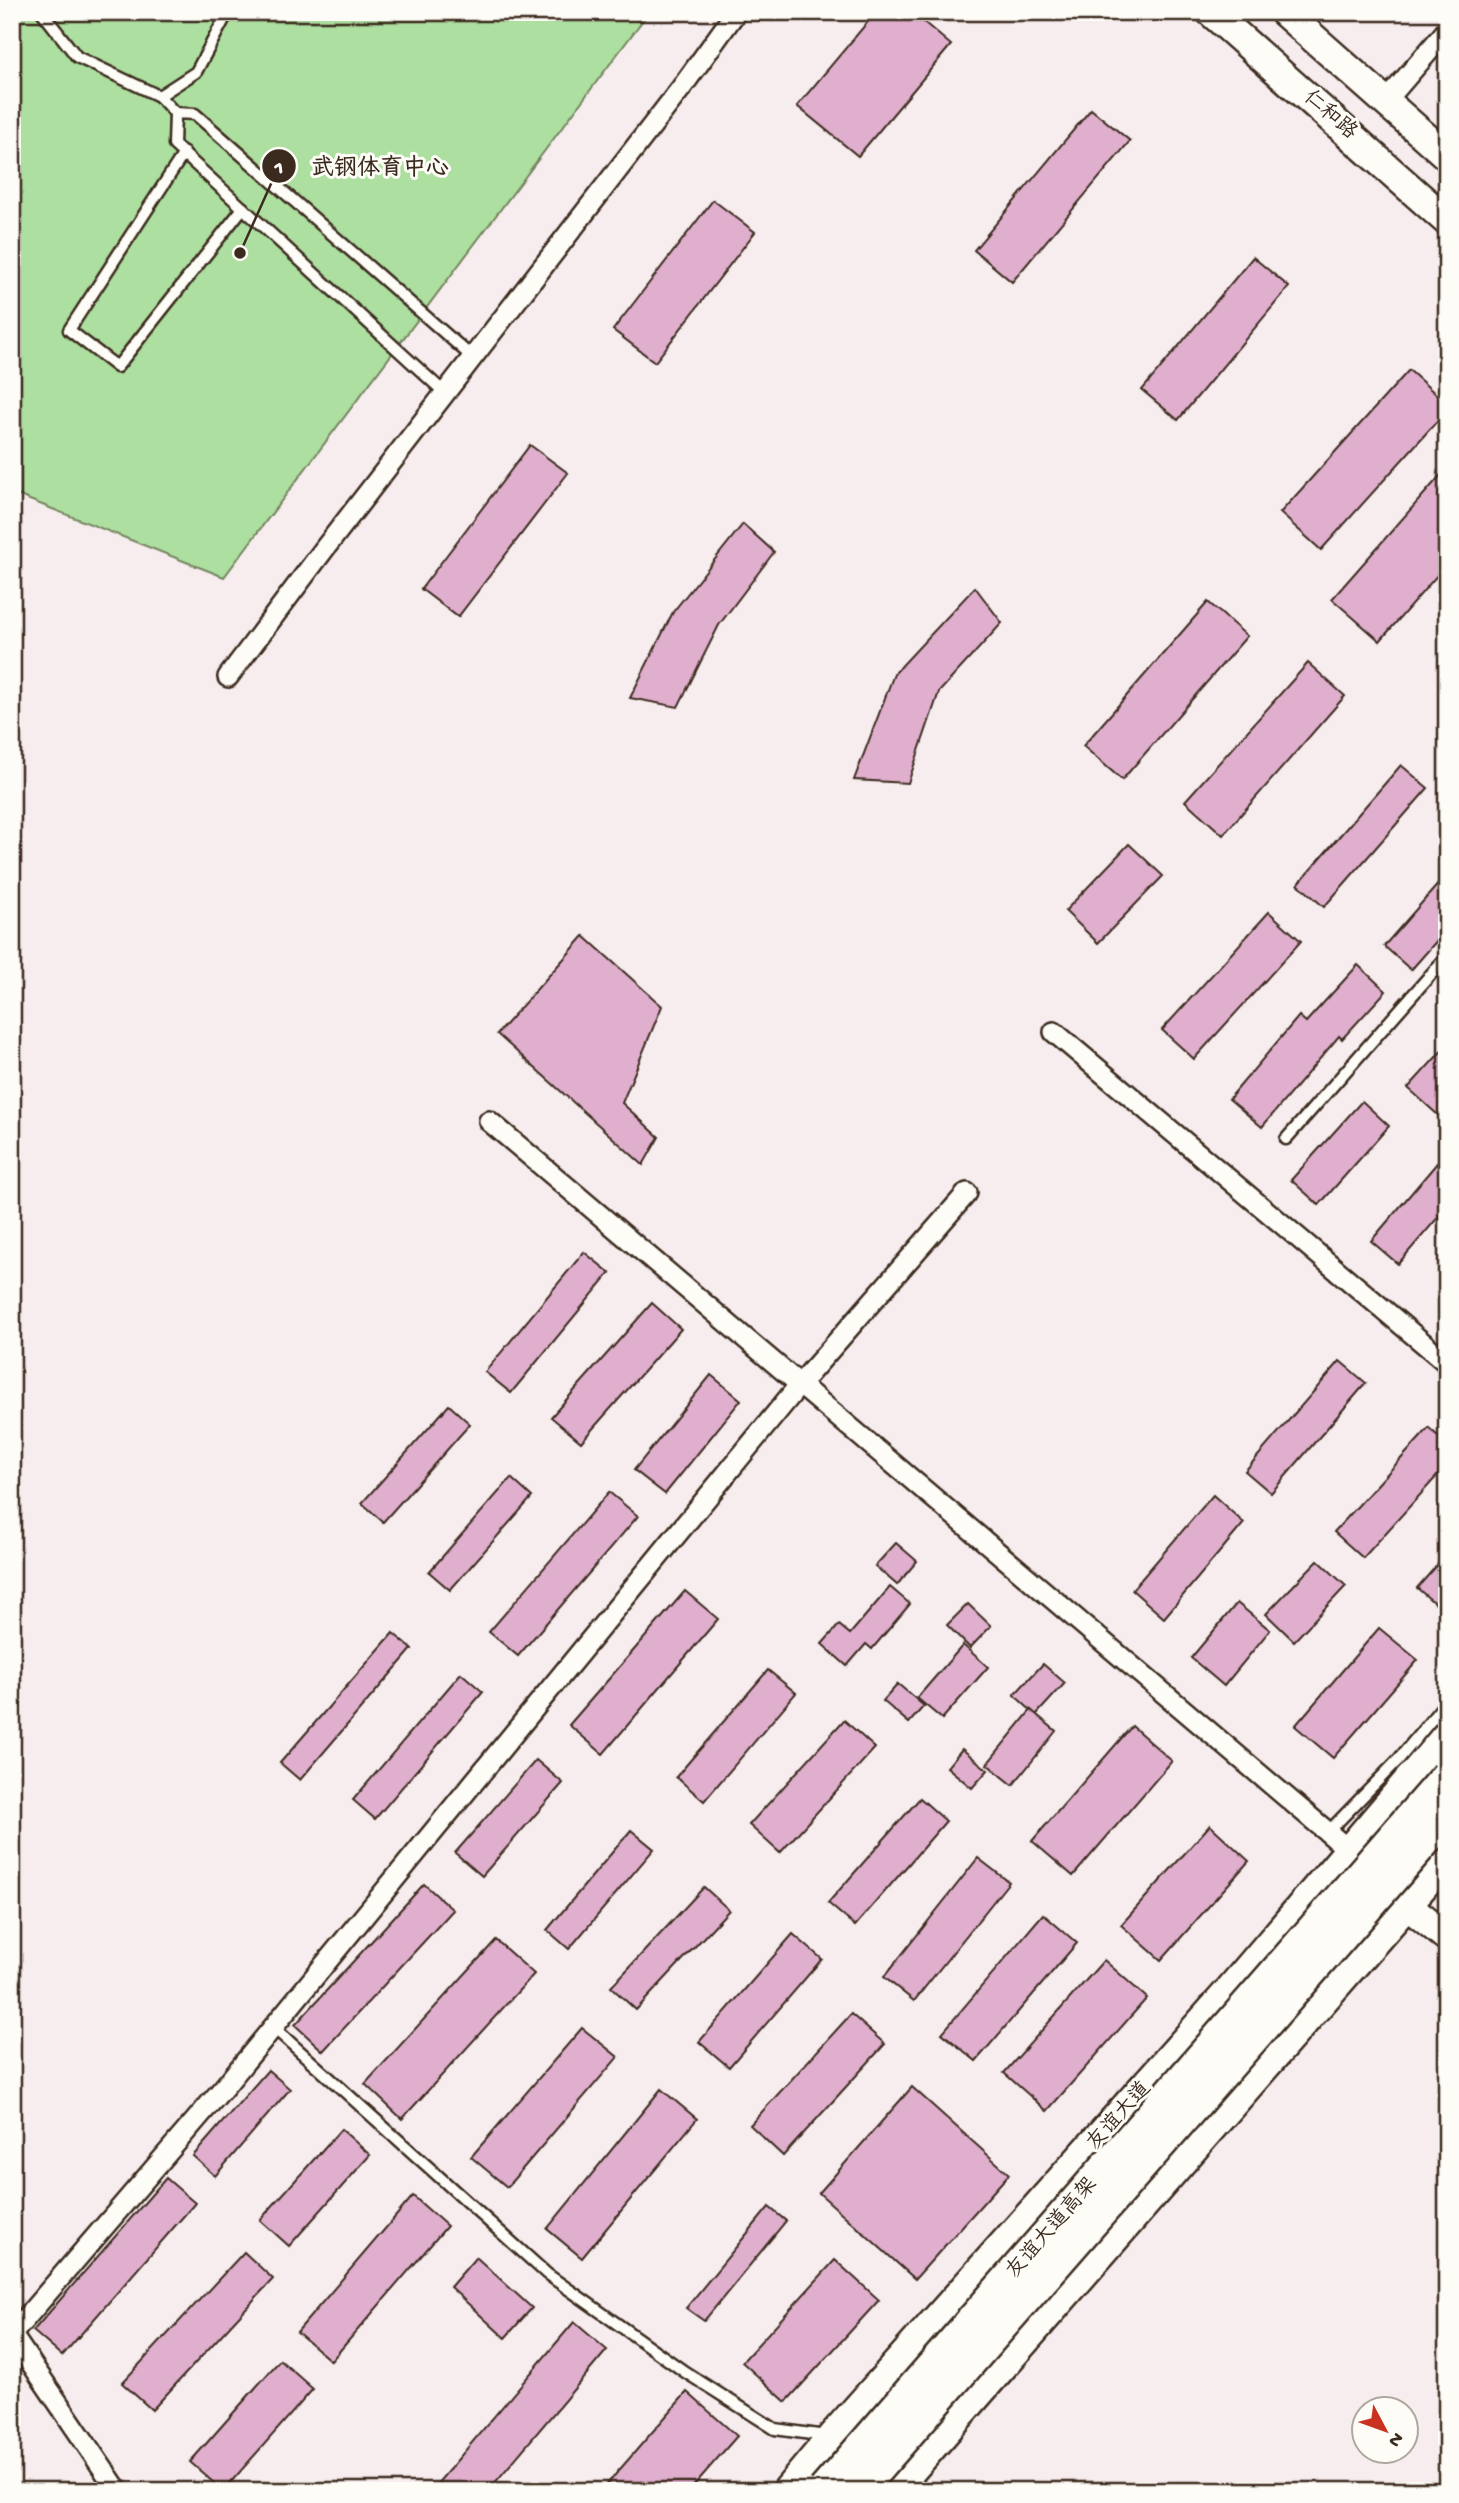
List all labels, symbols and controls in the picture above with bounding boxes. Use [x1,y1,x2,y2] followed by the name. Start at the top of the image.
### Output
[1297,84,1362,146] street label: 仁和路
[262,144,463,188] callout: 武钢体育中心
[311,154,449,183] text: 武钢体育中心
[274,157,283,182] text: 1
[1081,2076,1157,2157] street label: 友谊大道
[1001,2172,1104,2285] street label: 友谊大道高架
[1350,2394,1420,2464] north arrow
[1382,2427,1408,2451] text: N

